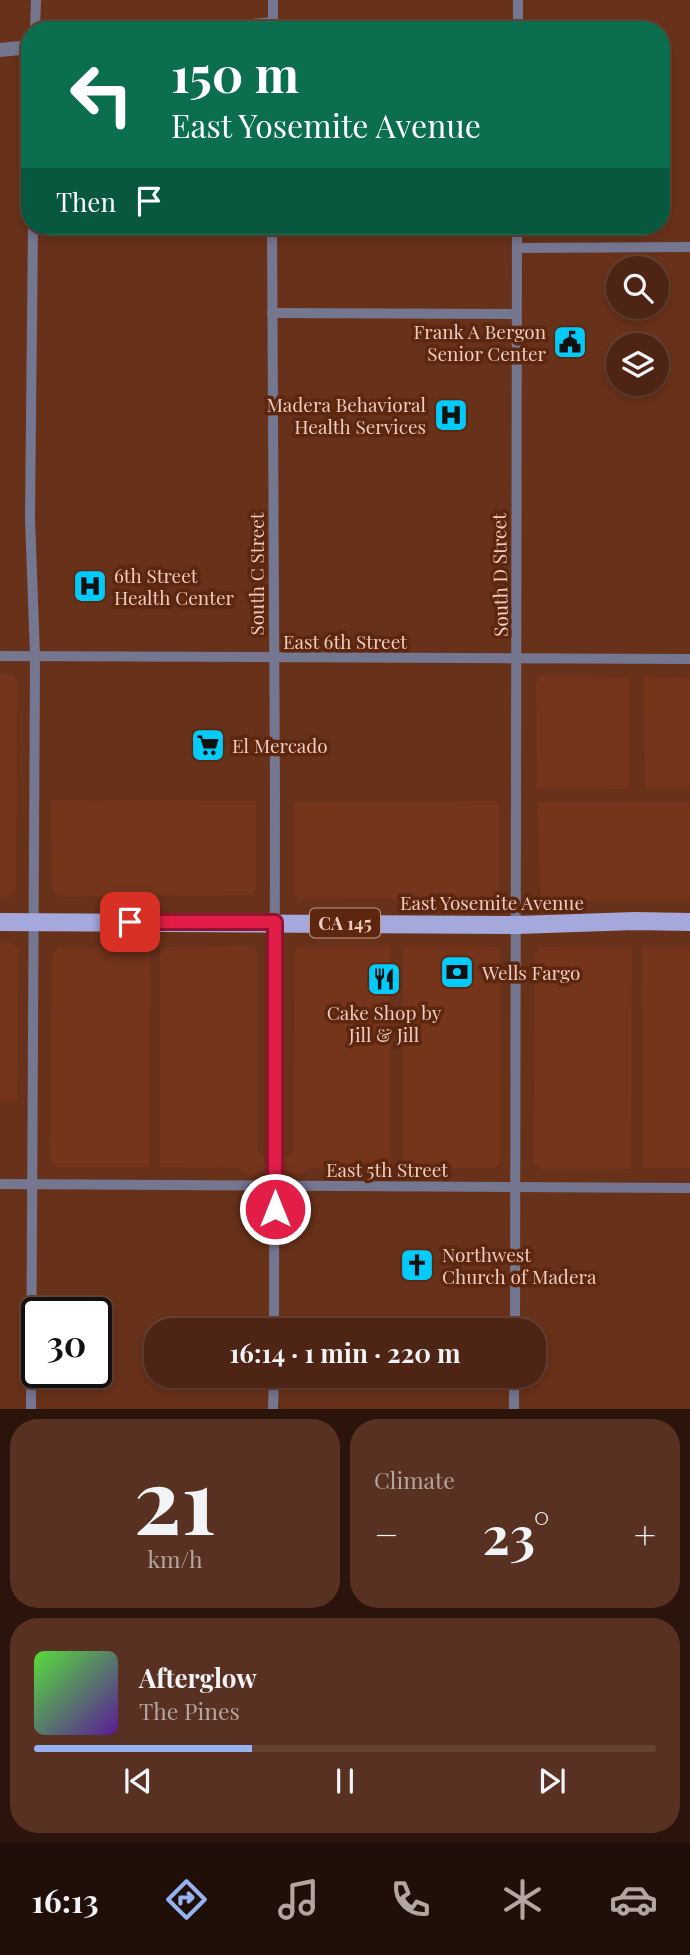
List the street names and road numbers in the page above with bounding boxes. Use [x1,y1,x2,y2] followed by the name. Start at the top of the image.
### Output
[243,512,269,636] street label: South C Street
[485,513,513,637] street label: South D Street
[283,628,407,654] street label: East 6th Street
[400,889,584,915] street label: East Yosemite Avenue
[310,908,380,938] road number: CA 145
[326,1156,448,1182] street label: East 5th Street

